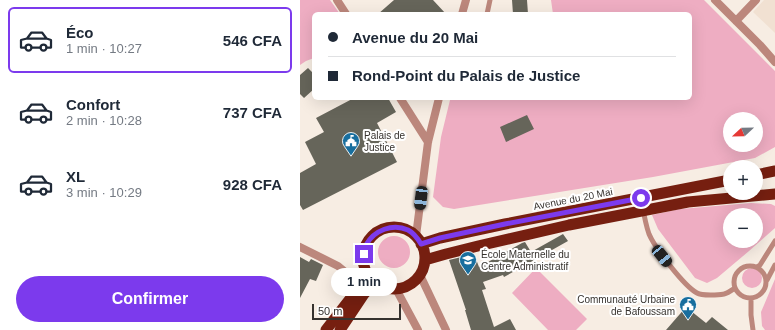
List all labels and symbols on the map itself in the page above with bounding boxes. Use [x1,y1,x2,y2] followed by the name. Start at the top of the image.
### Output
[723,112,763,152] north arrow
[364,130,406,153] place label: Palais de Justice
[341,131,361,156] public building icon: Palais de Justice
[414,185,428,211] car
[532,186,614,212] street label: Avenue du 20 Mai
[632,189,650,207] route start
[650,243,674,269] car
[355,245,373,263] route end
[481,248,569,272] place label: École Maternelle du Centre Administratif
[458,250,478,275] school or university icon: École Maternelle du Centre Administratif
[331,268,397,296] callout: 1 min
[577,294,675,317] place label: Communauté Urbaine de Bafoussam
[678,295,698,320] public building icon: Communauté Urbaine de Bafoussam
[312,302,401,321] scale bar

